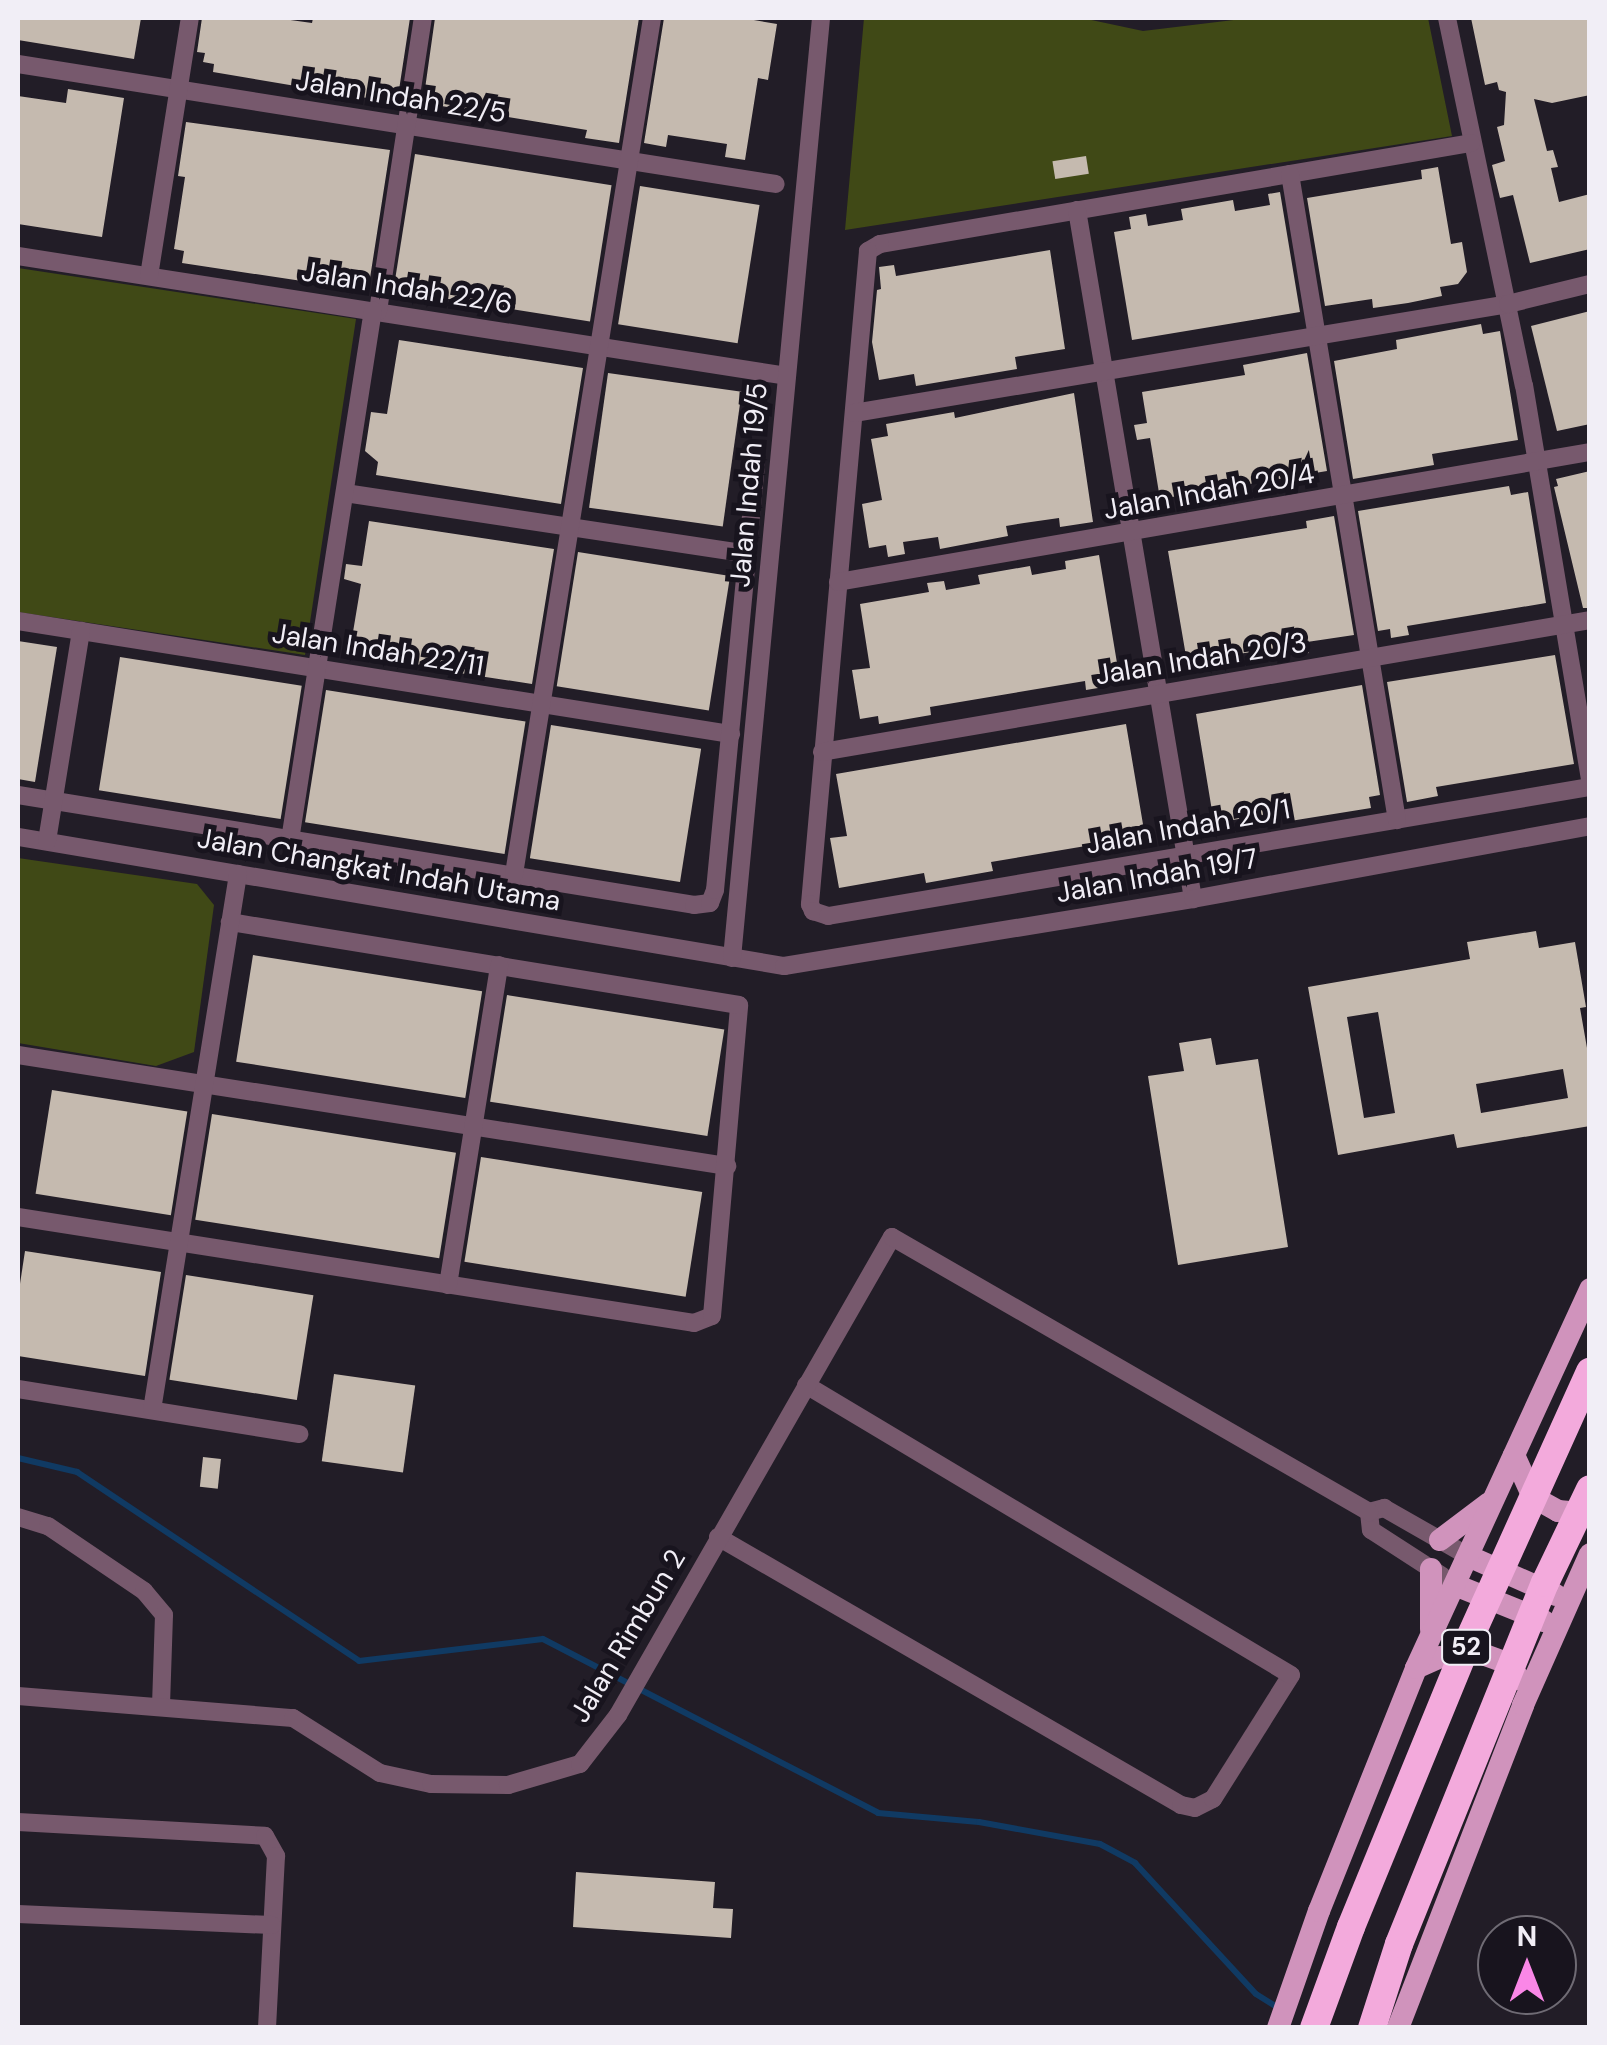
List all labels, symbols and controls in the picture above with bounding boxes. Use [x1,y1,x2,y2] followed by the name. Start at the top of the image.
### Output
[293,64,509,130] street label: Jalan Indah 22/5
[299,255,515,321] street label: Jalan Indah 22/6
[723,381,775,589] street label: Jalan Indah 19/5
[1101,457,1317,527] street label: Jalan Indah 20/4
[270,617,486,683] street label: Jalan Indah 22/11
[1093,626,1309,692] street label: Jalan Indah 20/3
[1083,792,1293,862] street label: Jalan Indah 20/1
[195,821,563,919] street label: Jalan Changkat Indah Utama
[1054,842,1260,910] street label: Jalan Indah 19/7
[563,1543,693,1729] street label: Jalan Rimbun 2
[1441,1627,1491,1667] road number: 52
[1477,1915,1577,2015] north arrow
[1517,1918,1537,1955] text: N

